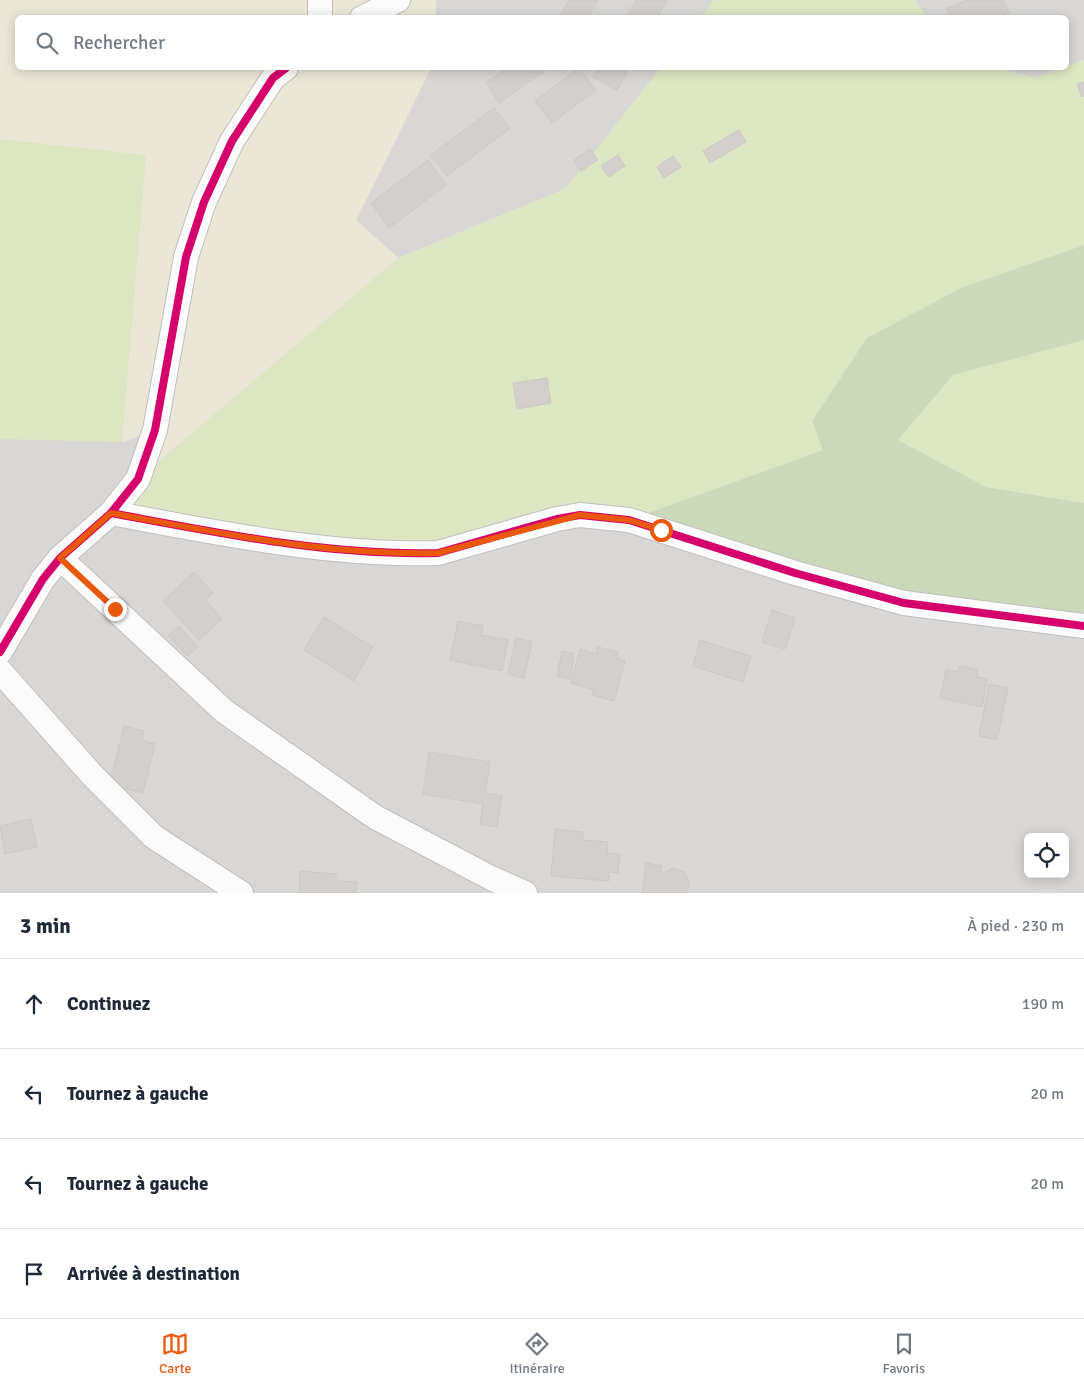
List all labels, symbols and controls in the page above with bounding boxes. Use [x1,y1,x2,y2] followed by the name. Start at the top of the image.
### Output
[15,15,1069,70] search box
[33,29,61,57] icon: search
[73,31,165,55] text: Rechercher
[650,519,673,542] route start
[104,598,127,621] route end
[1024,833,1069,878] map controls
[1024,833,1069,878] button: locate
[20,913,71,939] text: 3 min
[967,916,1064,936] text: À pied · 230 m
[20,990,48,1018] icon: ahead
[67,992,150,1016] text: Continuez
[1022,994,1064,1014] text: 190 m
[20,1080,48,1108] icon: left
[67,1082,208,1106] text: Tournez à gauche
[1030,1084,1064,1104] text: 20 m
[20,1170,48,1198] icon: left
[67,1172,208,1196] text: Tournez à gauche
[1030,1174,1064,1194] text: 20 m
[20,1260,48,1288] icon: arrive
[67,1262,240,1286] text: Arrivée à destination
[159,1330,192,1377] tab: Carte
[509,1330,565,1377] tab: Itinéraire
[883,1330,925,1377] tab: Favoris

